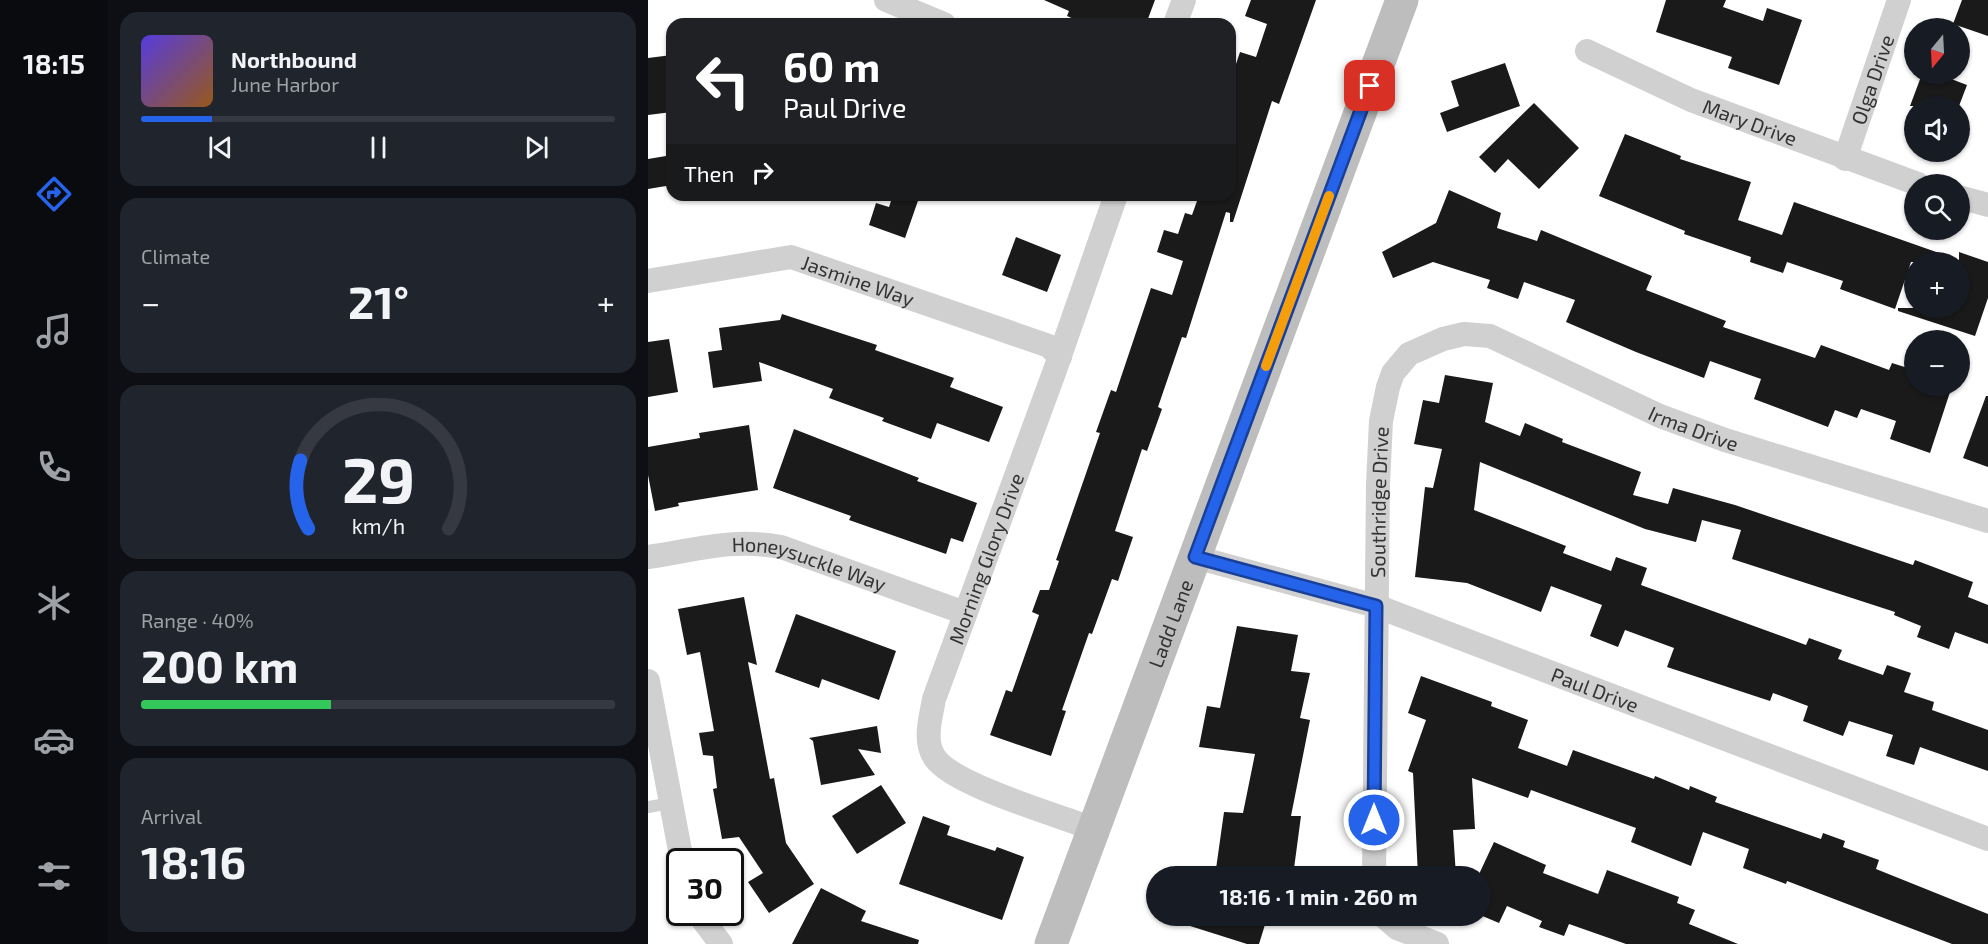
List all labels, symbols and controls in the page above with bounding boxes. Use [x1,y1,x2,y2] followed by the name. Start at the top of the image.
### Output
[1904,18,1970,84] north arrow
[1904,18,1970,396] map controls
[1846,31,1898,128] street label: Olga Drive
[783,40,880,90] text: 60 m
[684,42,762,120] icon: left
[231,46,357,72] text: Northbound
[23,47,85,79] text: 18:15
[1344,60,1395,111] pin
[1353,69,1386,102] icon: arrive
[231,72,339,96] text: June Harbor
[783,91,907,123] text: Paul Drive
[1700,93,1801,150] street label: Mary Drive
[1904,96,1970,162] button: sound
[204,131,237,164] icon: previous
[362,131,395,164] icon: pause
[520,131,553,164] icon: next
[746,156,779,189] icon: right
[684,160,734,186] text: Then
[33,173,75,215] icon: directions
[1904,174,1970,240] button: search
[141,244,210,268] text: Climate
[799,250,918,311] street label: Jasmine Way
[1904,252,1970,318] button: +
[348,274,409,328] text: 21°
[141,282,160,322] text: −
[597,282,615,322] text: +
[33,310,75,352] icon: music
[1904,330,1970,396] button: −
[1645,400,1741,455] street label: Irma Drive
[1365,426,1393,578] street label: Southridge Drive
[341,441,415,516] text: 29
[33,446,75,488] icon: phone
[943,469,1028,647] street label: Morning Glory Drive
[351,513,405,538] text: km/h
[731,532,890,596] street label: Honeysuckle Way
[1143,576,1198,671] street label: Ladd Lane
[33,582,75,624] icon: climate
[141,608,254,632] text: Range · 40%
[141,638,298,692] text: 200 km
[1548,662,1642,717] street label: Paul Drive
[33,719,75,761] icon: car
[1342,788,1406,852] position arrow
[141,804,202,828] text: Arrival
[141,834,246,888] text: 18:16
[666,848,744,926] speed limit sign: 30
[33,855,75,897] icon: filters
[1219,883,1418,909] text: 18:16 · 1 min · 260 m

